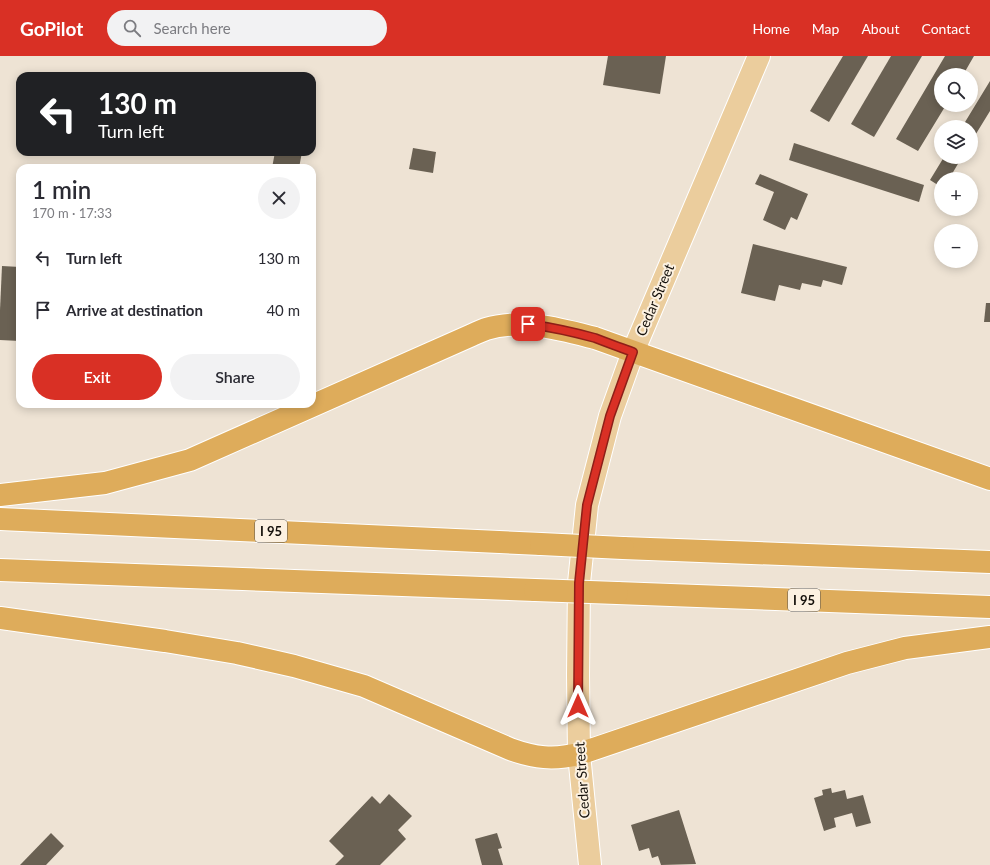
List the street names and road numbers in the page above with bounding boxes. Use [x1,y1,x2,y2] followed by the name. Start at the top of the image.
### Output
[632,261,677,338] street label: Cedar Street
[255,520,287,542] road number: I 95
[788,589,820,611] road number: I 95
[570,741,593,819] street label: Cedar Street

